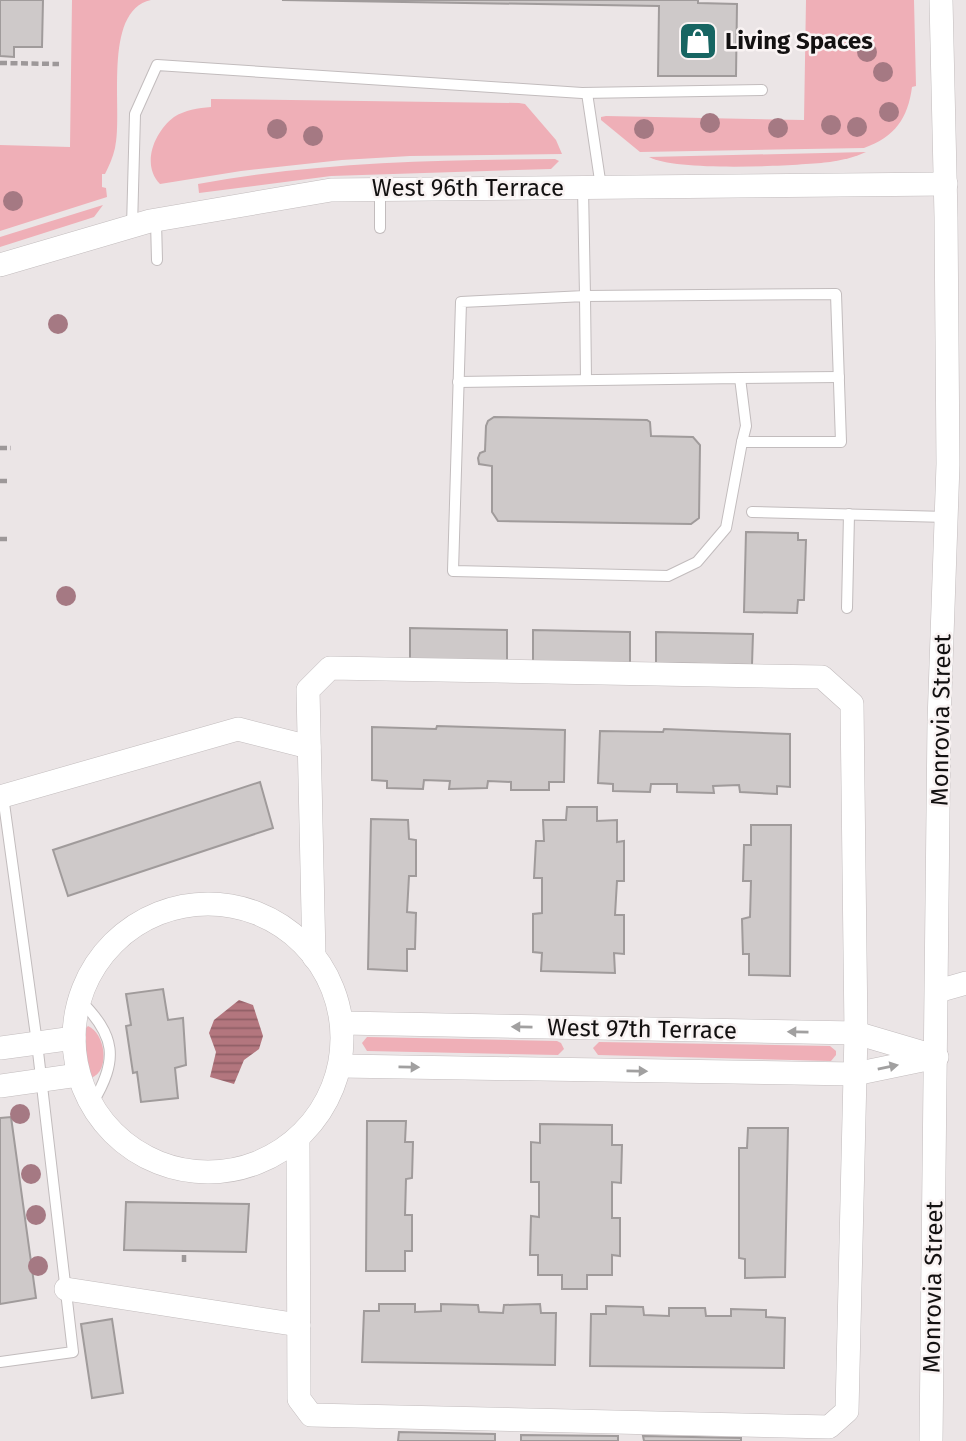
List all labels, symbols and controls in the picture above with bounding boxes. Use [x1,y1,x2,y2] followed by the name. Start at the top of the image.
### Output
[677,20,719,62] shop icon: Living Spaces
[725,27,873,55] place label: Living Spaces
[372,174,564,202] street label: West 96th Terrace
[925,633,957,806] street label: Monrovia Street
[547,1013,737,1045] street label: West 97th Terrace
[511,1022,533,1033] one-way arrow
[787,1026,809,1038] one-way arrow
[398,1062,420,1073] one-way arrow
[877,1062,899,1073] one-way arrow
[626,1065,648,1077] one-way arrow
[917,1200,949,1373] street label: Monrovia Street

